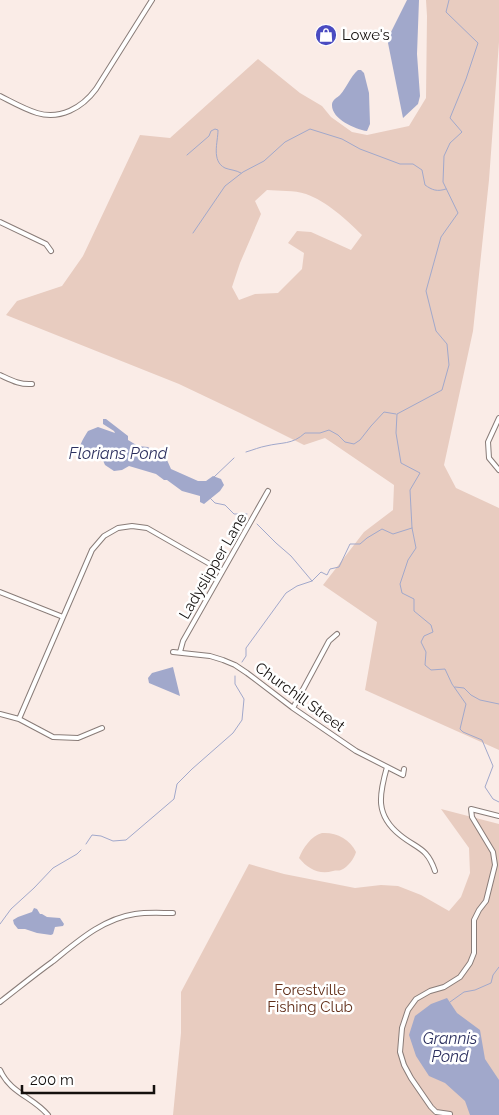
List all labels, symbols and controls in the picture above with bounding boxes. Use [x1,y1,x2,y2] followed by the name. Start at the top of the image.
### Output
[314,23,338,47] shop icon: Lowe's
[342,26,390,44] place label: Lowe's
[69,444,168,463] water label: Florians Pond
[175,510,251,622] street label: Ladyslipper Lane
[252,658,348,736] street label: Churchill Street
[267,981,353,1016] park label: Forestville Fishing Club
[423,1029,478,1066] water label: Grannis Pond
[22,1062,155,1094] scale bar
[30,1071,74,1089] text: 200 m

